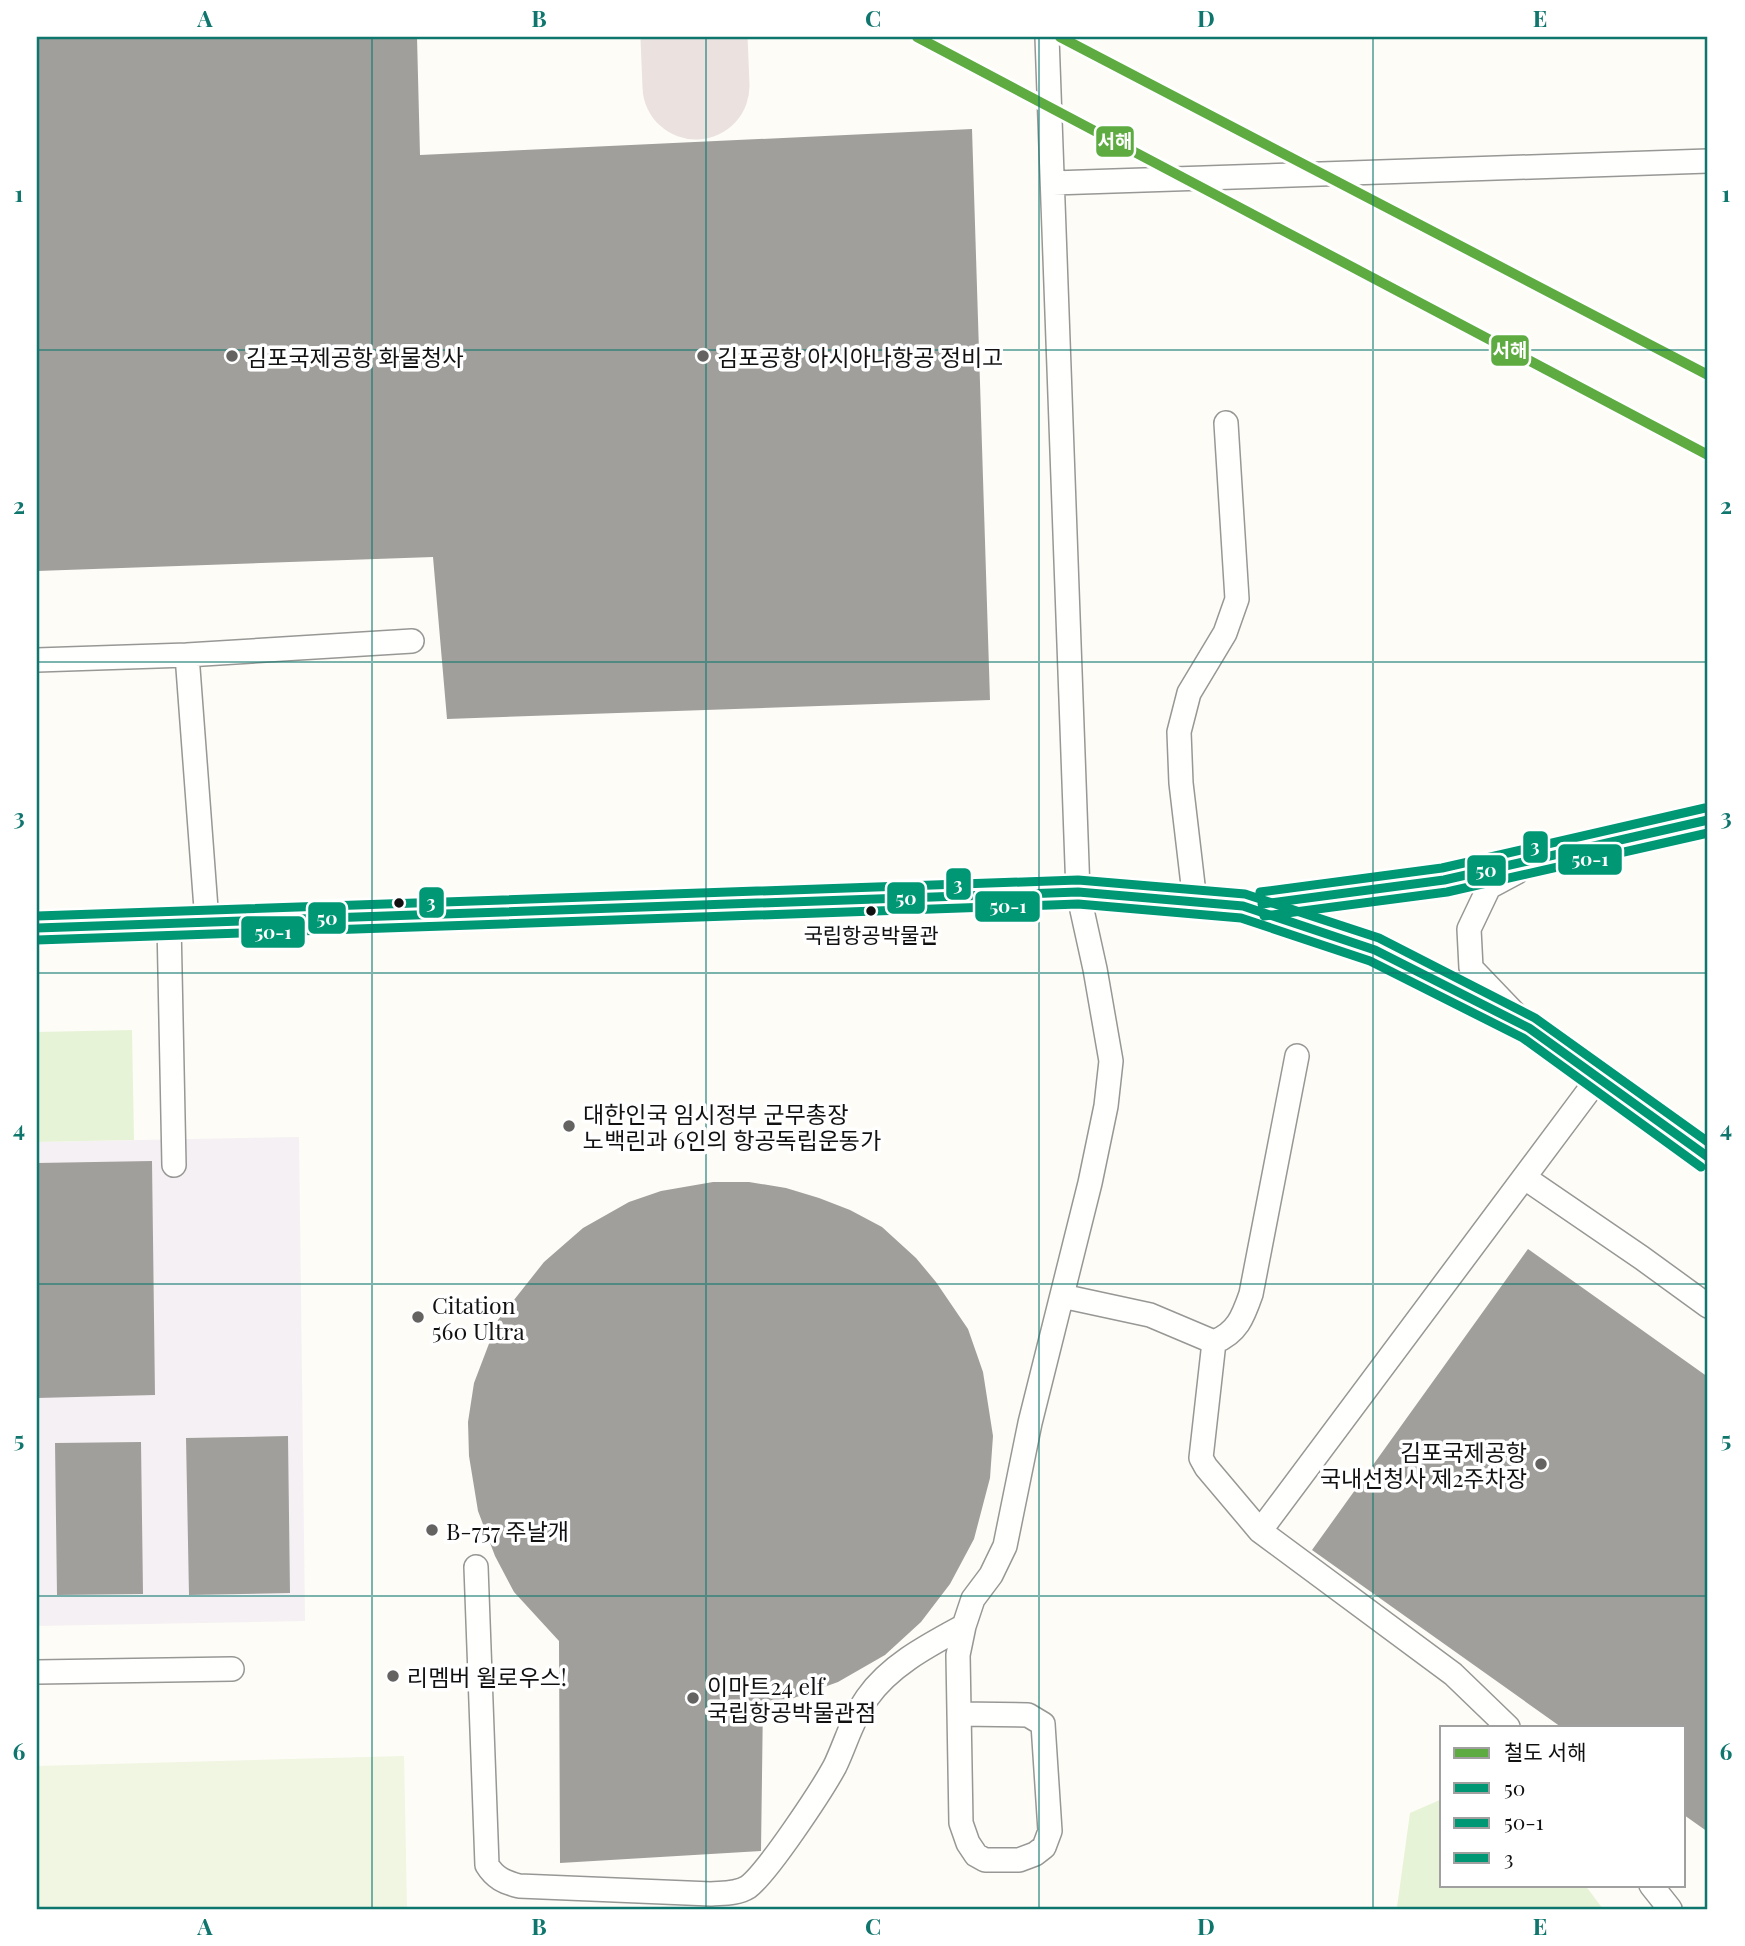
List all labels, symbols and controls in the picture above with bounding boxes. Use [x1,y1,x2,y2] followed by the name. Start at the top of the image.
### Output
[196,2,213,33] text: A
[531,2,547,33] text: B
[865,2,881,33] text: C
[1197,2,1215,33] text: D
[1533,2,1547,33] text: E
[1095,125,1135,158] line badge: 서해
[1098,127,1132,153] text: 서해
[15,177,24,208] text: 1
[1722,177,1731,208] text: 1
[1490,334,1530,367] line badge: 서해
[1493,336,1527,362] text: 서해
[246,341,463,372] place label: 김포국제공항 화물청사
[717,341,1004,372] place label: 김포공항 아시아나항공 정비고
[224,348,240,364] marker: 김포국제공항 화물청사
[695,348,711,364] marker: 김포공항 아시아나항공 정비고
[13,489,25,520] text: 2
[1720,489,1732,520] text: 2
[13,800,25,831] text: 3
[1720,800,1732,831] text: 3
[1522,830,1549,864] line badge: 3
[1530,832,1540,858] text: 3
[1557,843,1623,876] line badge: 50-1
[1571,845,1609,871] text: 50-1
[1466,854,1507,887] line badge: 50
[1476,856,1496,882] text: 50
[945,867,972,901] line badge: 3
[953,870,963,896] text: 3
[886,881,926,915] line badge: 50
[896,884,916,910] text: 50
[418,886,445,919] line badge: 3
[426,888,436,914] text: 3
[974,890,1041,923] line badge: 50-1
[989,892,1027,918] text: 50-1
[392,896,406,910] unlabelled marker
[307,901,347,935] line badge: 50
[317,904,337,930] text: 50
[864,904,878,918] marker: 국립항공박물관
[240,915,306,949] line badge: 50-1
[254,918,292,944] text: 50-1
[803,920,939,948] place label: 국립항공박물관
[583,1098,881,1155] place label: 대한인국 임시정부 군무총장 노백린과 6인의 항공독립운동가
[13,1112,25,1143] text: 4
[1720,1112,1732,1143] text: 4
[561,1118,577,1134] marker: 대한인국 임시정부 군무총장 노백린과 6인의 항공독립운동가
[432,1289,525,1346] place label: Citation 560 Ultra
[410,1309,426,1325] marker: Citation 560 Ultra
[14,1423,24,1454] text: 5
[1721,1423,1731,1454] text: 5
[1320,1436,1527,1493] place label: 김포국제공항 국내선청사 제2주차장
[1533,1456,1549,1472] marker: 김포국제공항 국내선청사 제2주차장
[446,1515,569,1546] place label: B-757 주날개
[424,1522,440,1538] marker: B-757 주날개
[407,1661,567,1692] place label: 리멤버 윌로우스!
[385,1668,401,1684] marker: 리멤버 윌로우스!
[707,1670,876,1727] place label: 이마트24 elf 국립항공박물관점
[685,1690,701,1706] marker: 이마트24 elf 국립항공박물관점
[1440,1726,1686,1886] legend
[13,1735,26,1766] text: 6
[1720,1735,1733,1766] text: 6
[1504,1737,1587,1765] text: 철도 서해
[1504,1773,1525,1801] text: 50
[1504,1807,1544,1835] text: 50-1
[1504,1843,1513,1871] text: 3
[196,1910,213,1941] text: A
[531,1910,547,1941] text: B
[865,1910,881,1941] text: C
[1197,1910,1215,1941] text: D
[1533,1910,1547,1941] text: E

